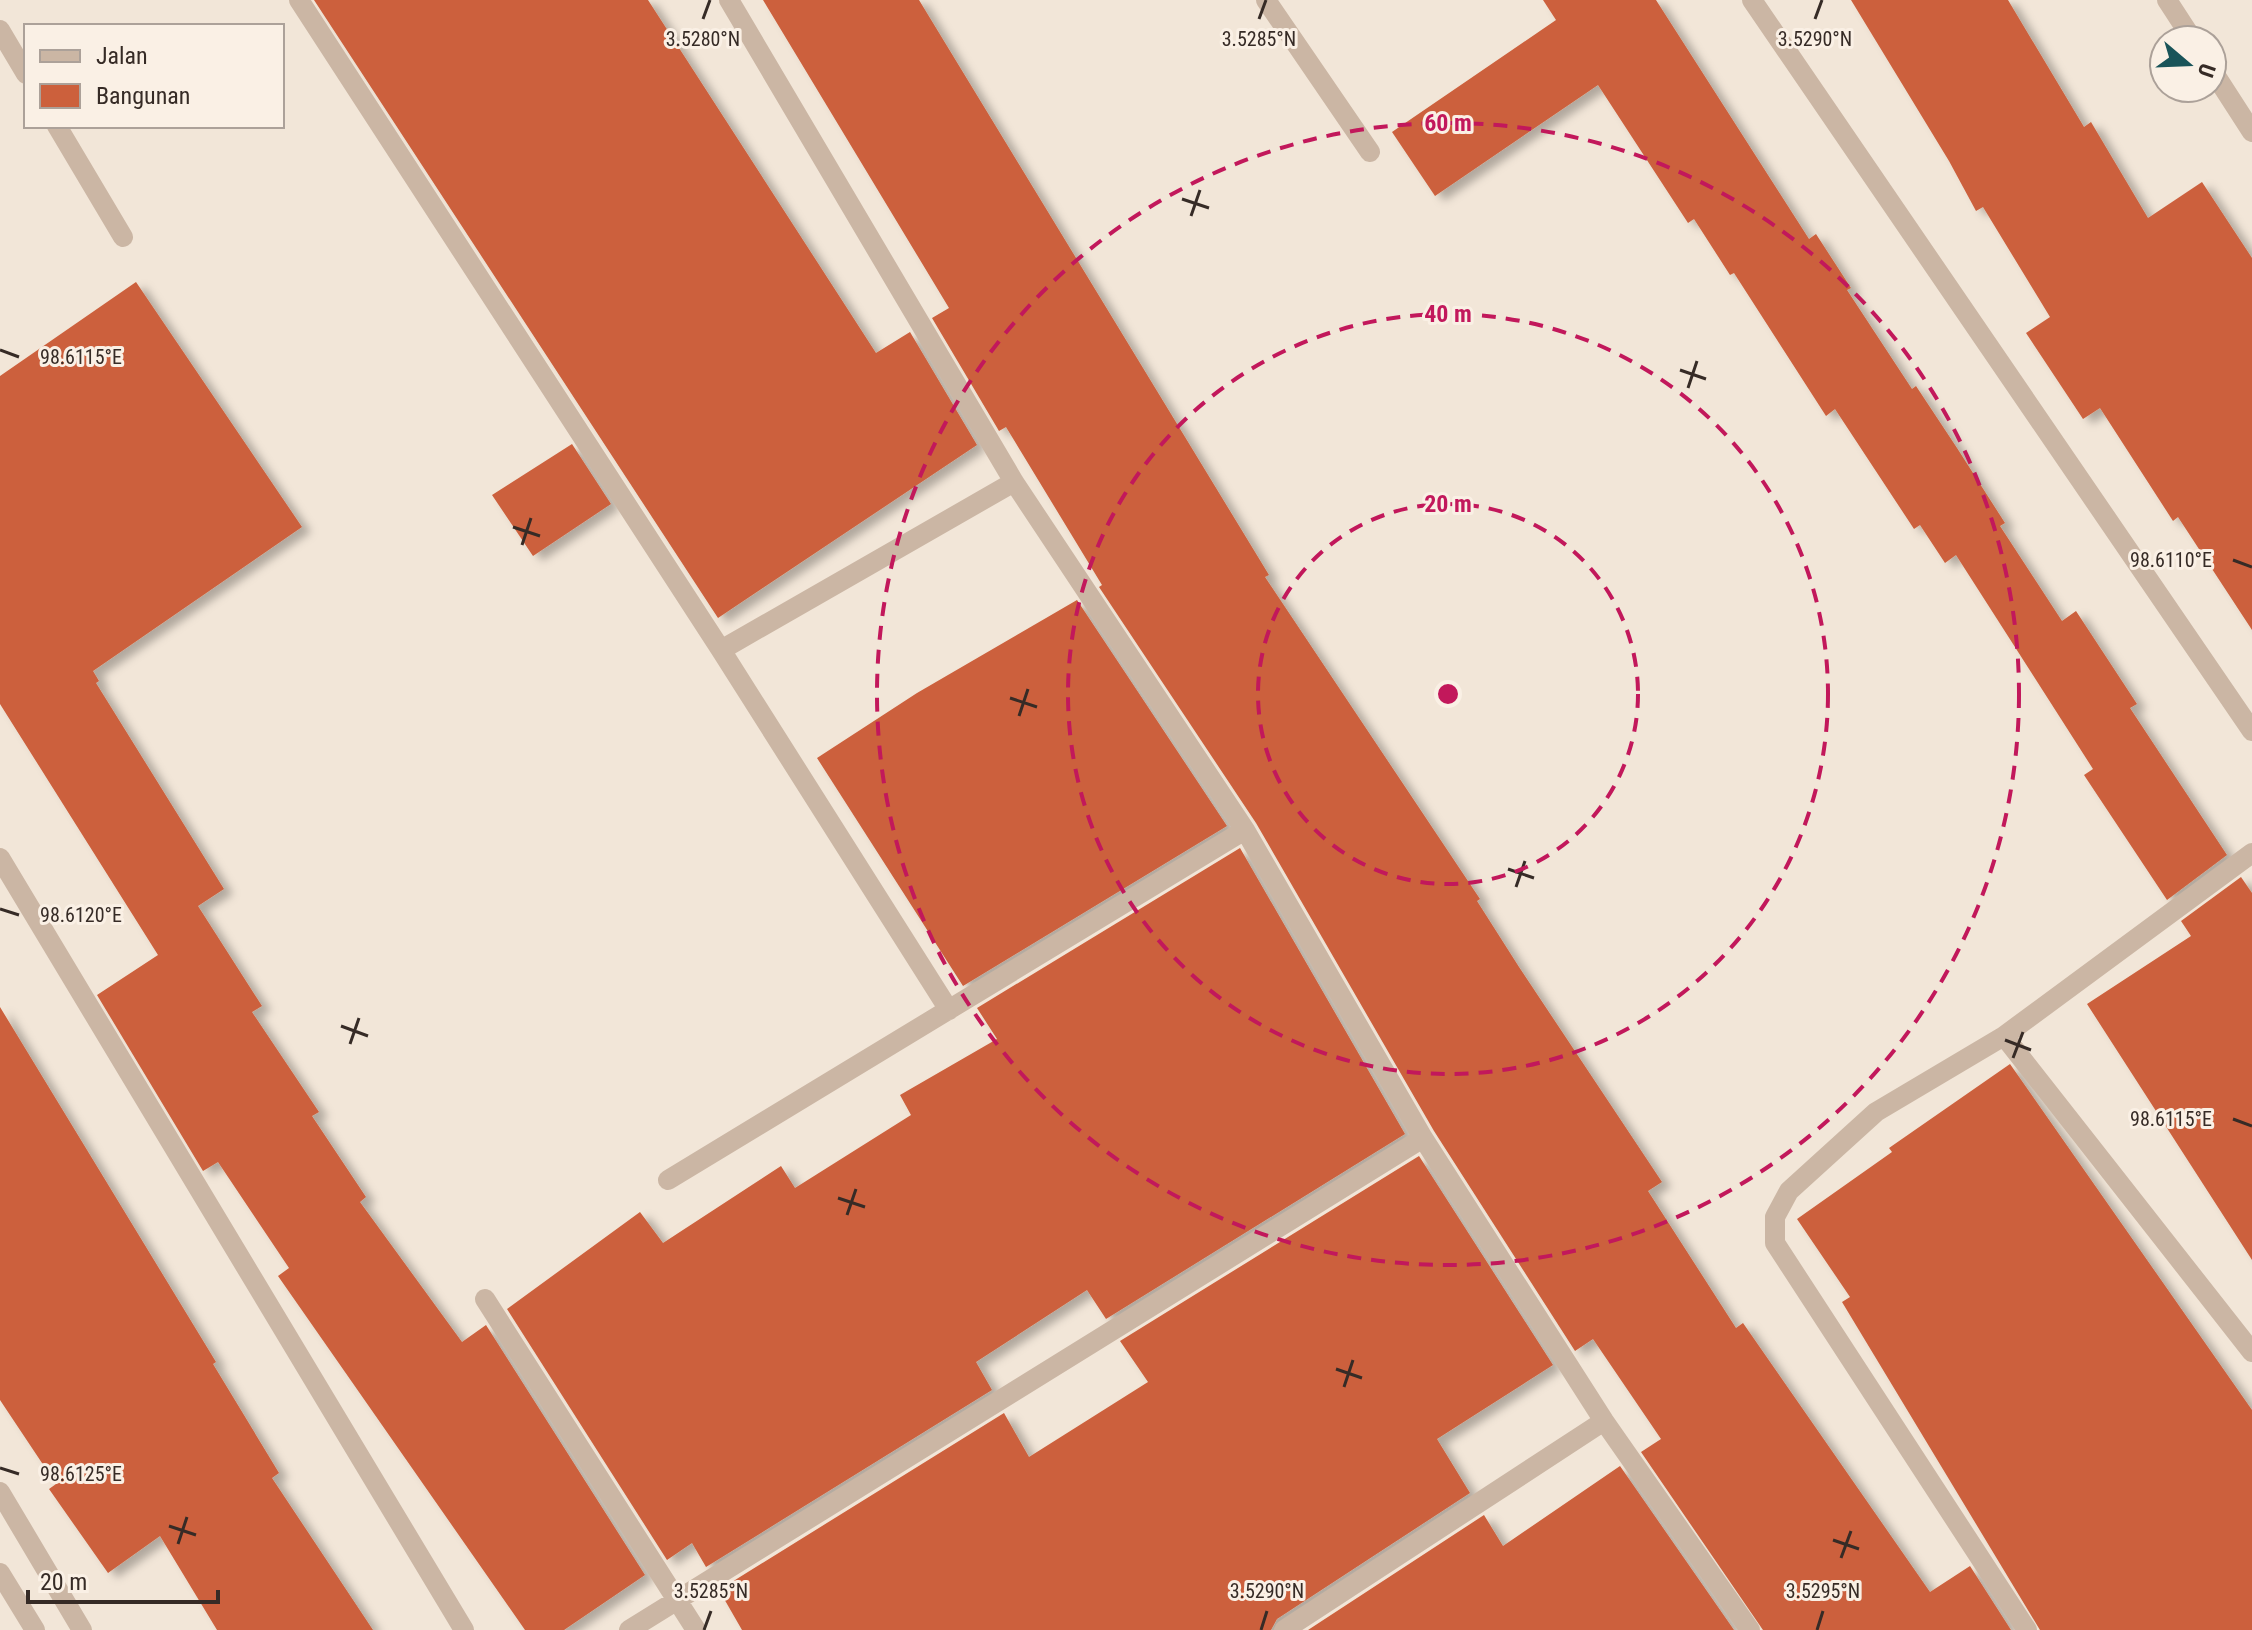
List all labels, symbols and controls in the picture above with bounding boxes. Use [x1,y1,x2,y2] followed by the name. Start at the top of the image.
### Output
[24,24,284,128] legend
[2148,24,2228,104] north arrow
[666,27,740,51] text: 3.5280°N
[1222,27,1296,51] text: 3.5285°N
[1778,27,1852,51] text: 3.5290°N
[96,42,148,70] text: Jalan
[2193,60,2220,80] text: U
[96,82,190,110] text: Bangunan
[1424,109,1472,137] text: 60 m
[1424,300,1472,328] text: 40 m
[40,345,122,369] text: 98.6115°E
[1424,490,1472,518] text: 20 m
[2130,548,2212,572] text: 98.6110°E
[1434,680,1462,708] centre of rings
[40,903,122,927] text: 98.6120°E
[2130,1107,2212,1131] text: 98.6115°E
[40,1462,122,1486] text: 98.6125°E
[28,1554,218,1604] scale bar
[40,1568,87,1596] text: 20 m
[674,1579,748,1603] text: 3.5285°N
[1230,1579,1304,1603] text: 3.5290°N
[1786,1579,1860,1603] text: 3.5295°N

